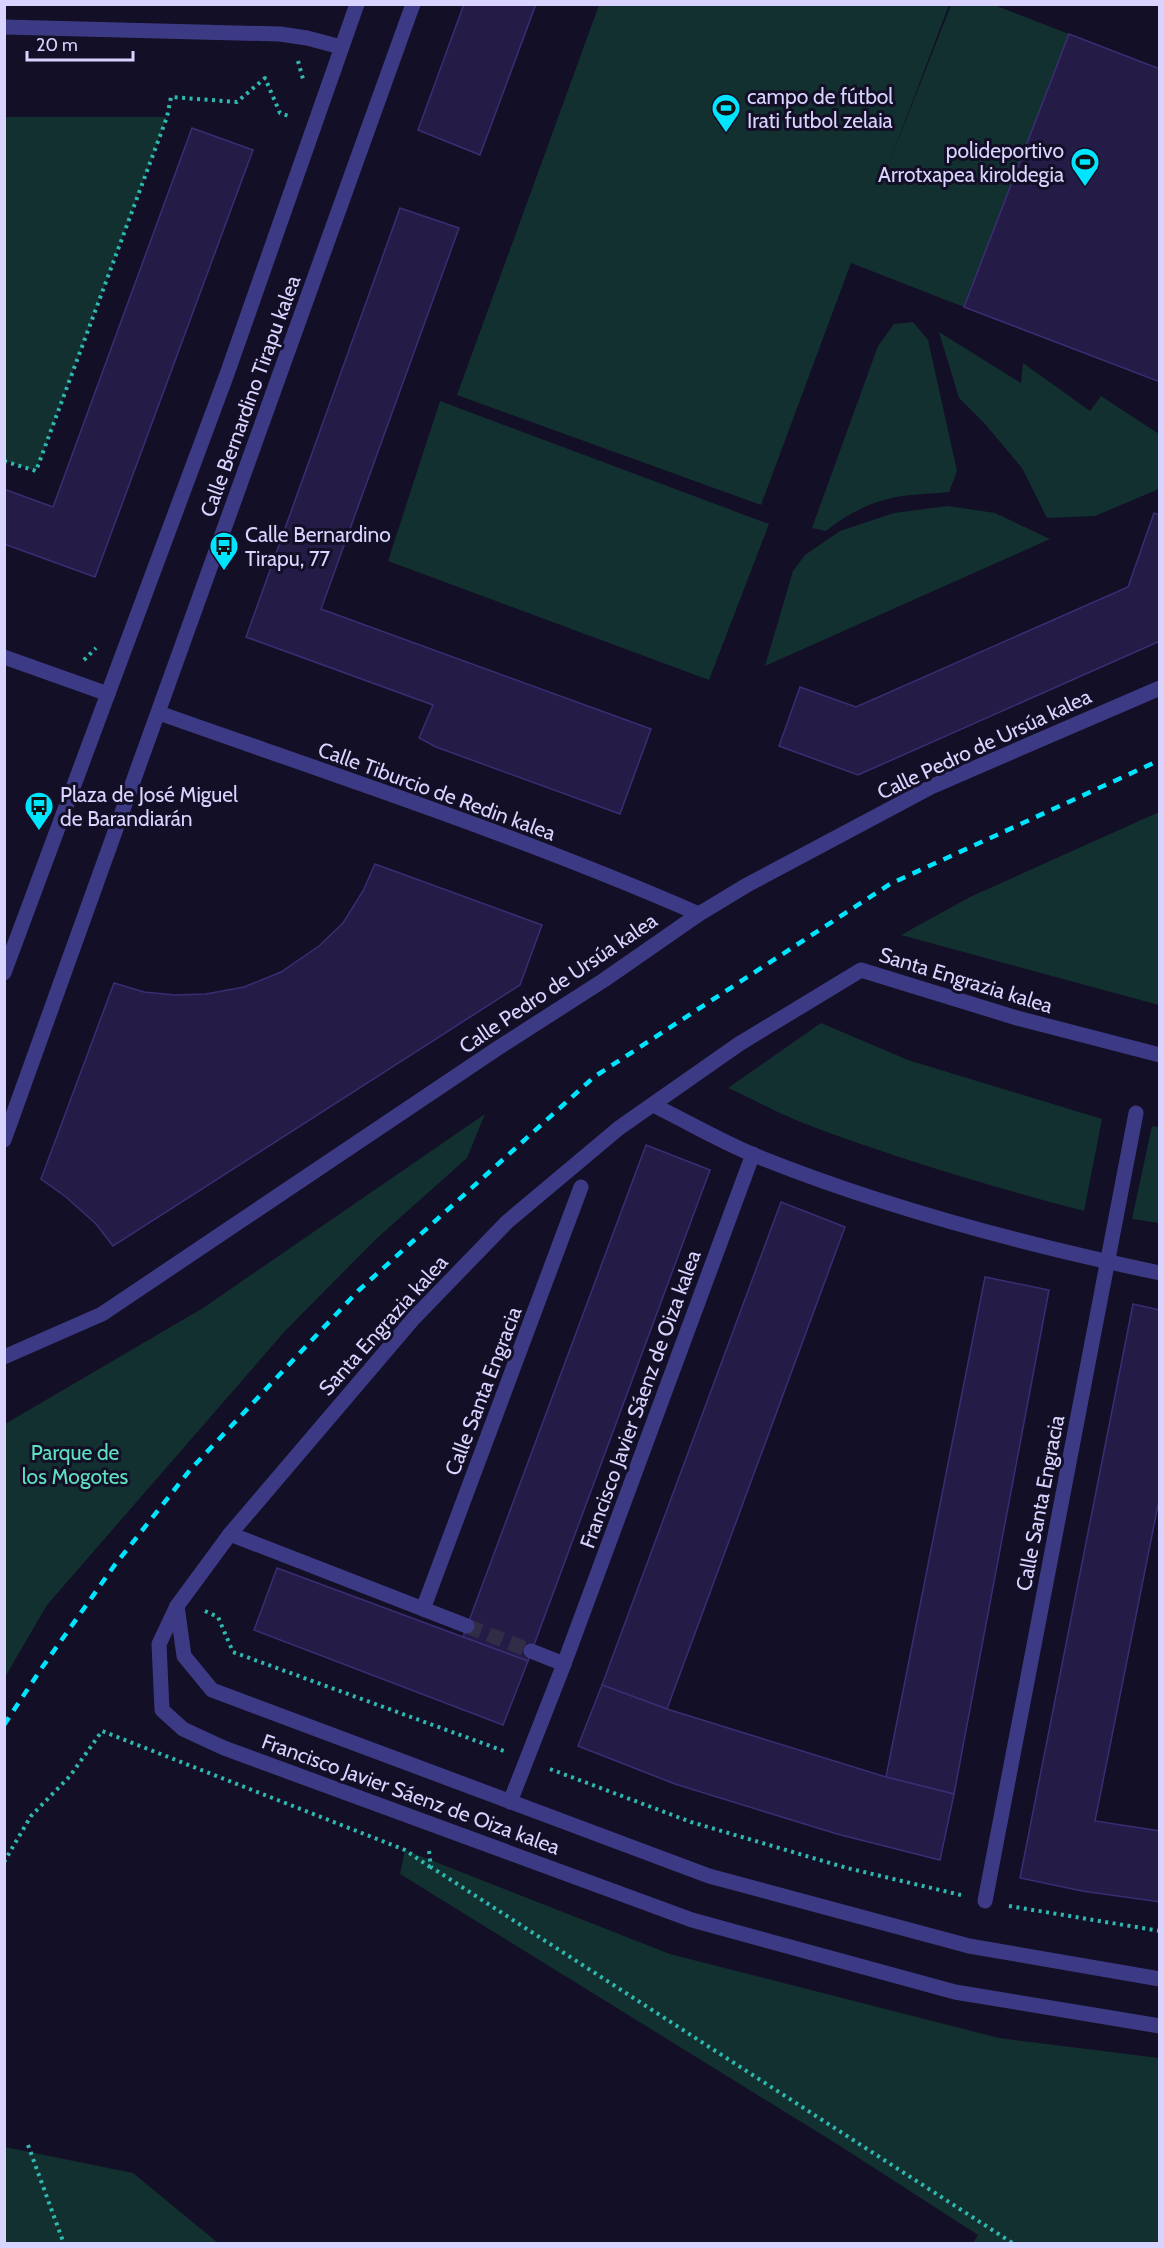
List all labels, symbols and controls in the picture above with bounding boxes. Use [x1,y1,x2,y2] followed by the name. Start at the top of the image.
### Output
[27,24,134,62] scale bar
[36,34,78,56] text: 20 m
[747,84,893,133] place label: campo de fútbol Irati futbol zelaia
[710,92,742,134] sports icon: campo de fútbol Irati futbol zelaia
[878,138,1064,187] place label: polideportivo Arrotxapea kiroldegia
[1069,146,1101,188] sports icon: polideportivo Arrotxapea kiroldegia
[195,272,305,520] street label: Calle Bernardino Tirapu kalea
[245,522,391,571] place label: Calle Bernardino Tirapu, 77
[208,530,240,572] bus stop icon: Calle Bernardino Tirapu, 77
[873,683,1095,805] street label: Calle Pedro de Ursúa kalea
[315,736,559,846] street label: Calle Tiburcio de Redin kalea
[60,782,238,831] place label: Plaza de José Miguel de Barandiarán
[23,790,55,832] bus stop icon: Plaza de José Miguel de Barandiarán
[454,907,662,1059] street label: Calle Pedro de Ursúa kalea
[876,942,1056,1018] street label: Santa Engrazia kalea
[574,1247,706,1551] street label: Francisco Javier Sáenz de Oiza kalea
[313,1250,453,1400] street label: Santa Engrazia kalea
[439,1303,527,1479] street label: Calle Santa Engracia
[1011,1413,1069,1593] street label: Calle Santa Engracia
[22,1440,129,1489] park label: Parque de los Mogotes
[259,1728,563,1860] street label: Francisco Javier Sáenz de Oiza kalea

